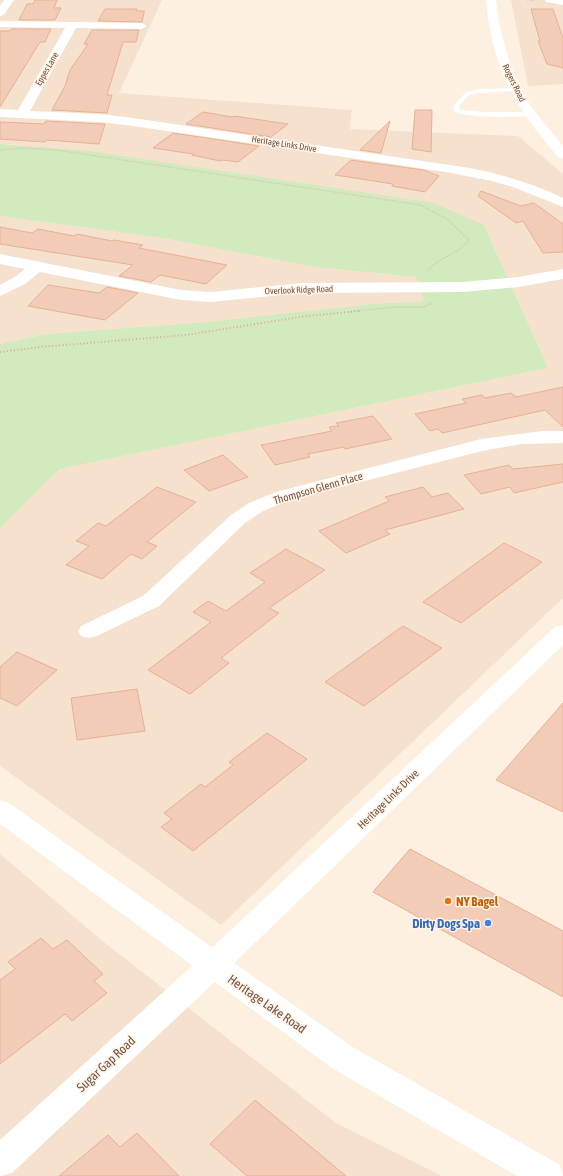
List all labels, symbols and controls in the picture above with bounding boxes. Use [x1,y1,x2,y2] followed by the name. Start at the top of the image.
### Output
[33,50,61,88] street label: Eppes Lane
[501,62,527,104] street label: Rogers Road
[251,134,317,154] street label: Heritage Links Drive
[265,284,333,296] street label: Overlook Ridge Road
[272,469,364,507] street label: Thompson Glenn Place
[355,767,421,831] street label: Heritage Links Drive
[456,894,499,909] place label: NY Bagel
[443,896,453,906] marker: NY Bagel
[412,916,480,931] place label: Dirty Dogs Spa
[483,918,493,928] marker: Dirty Dogs Spa
[225,971,309,1037] street label: Heritage Lake Road
[74,1033,138,1095] street label: Sugar Gap Road

